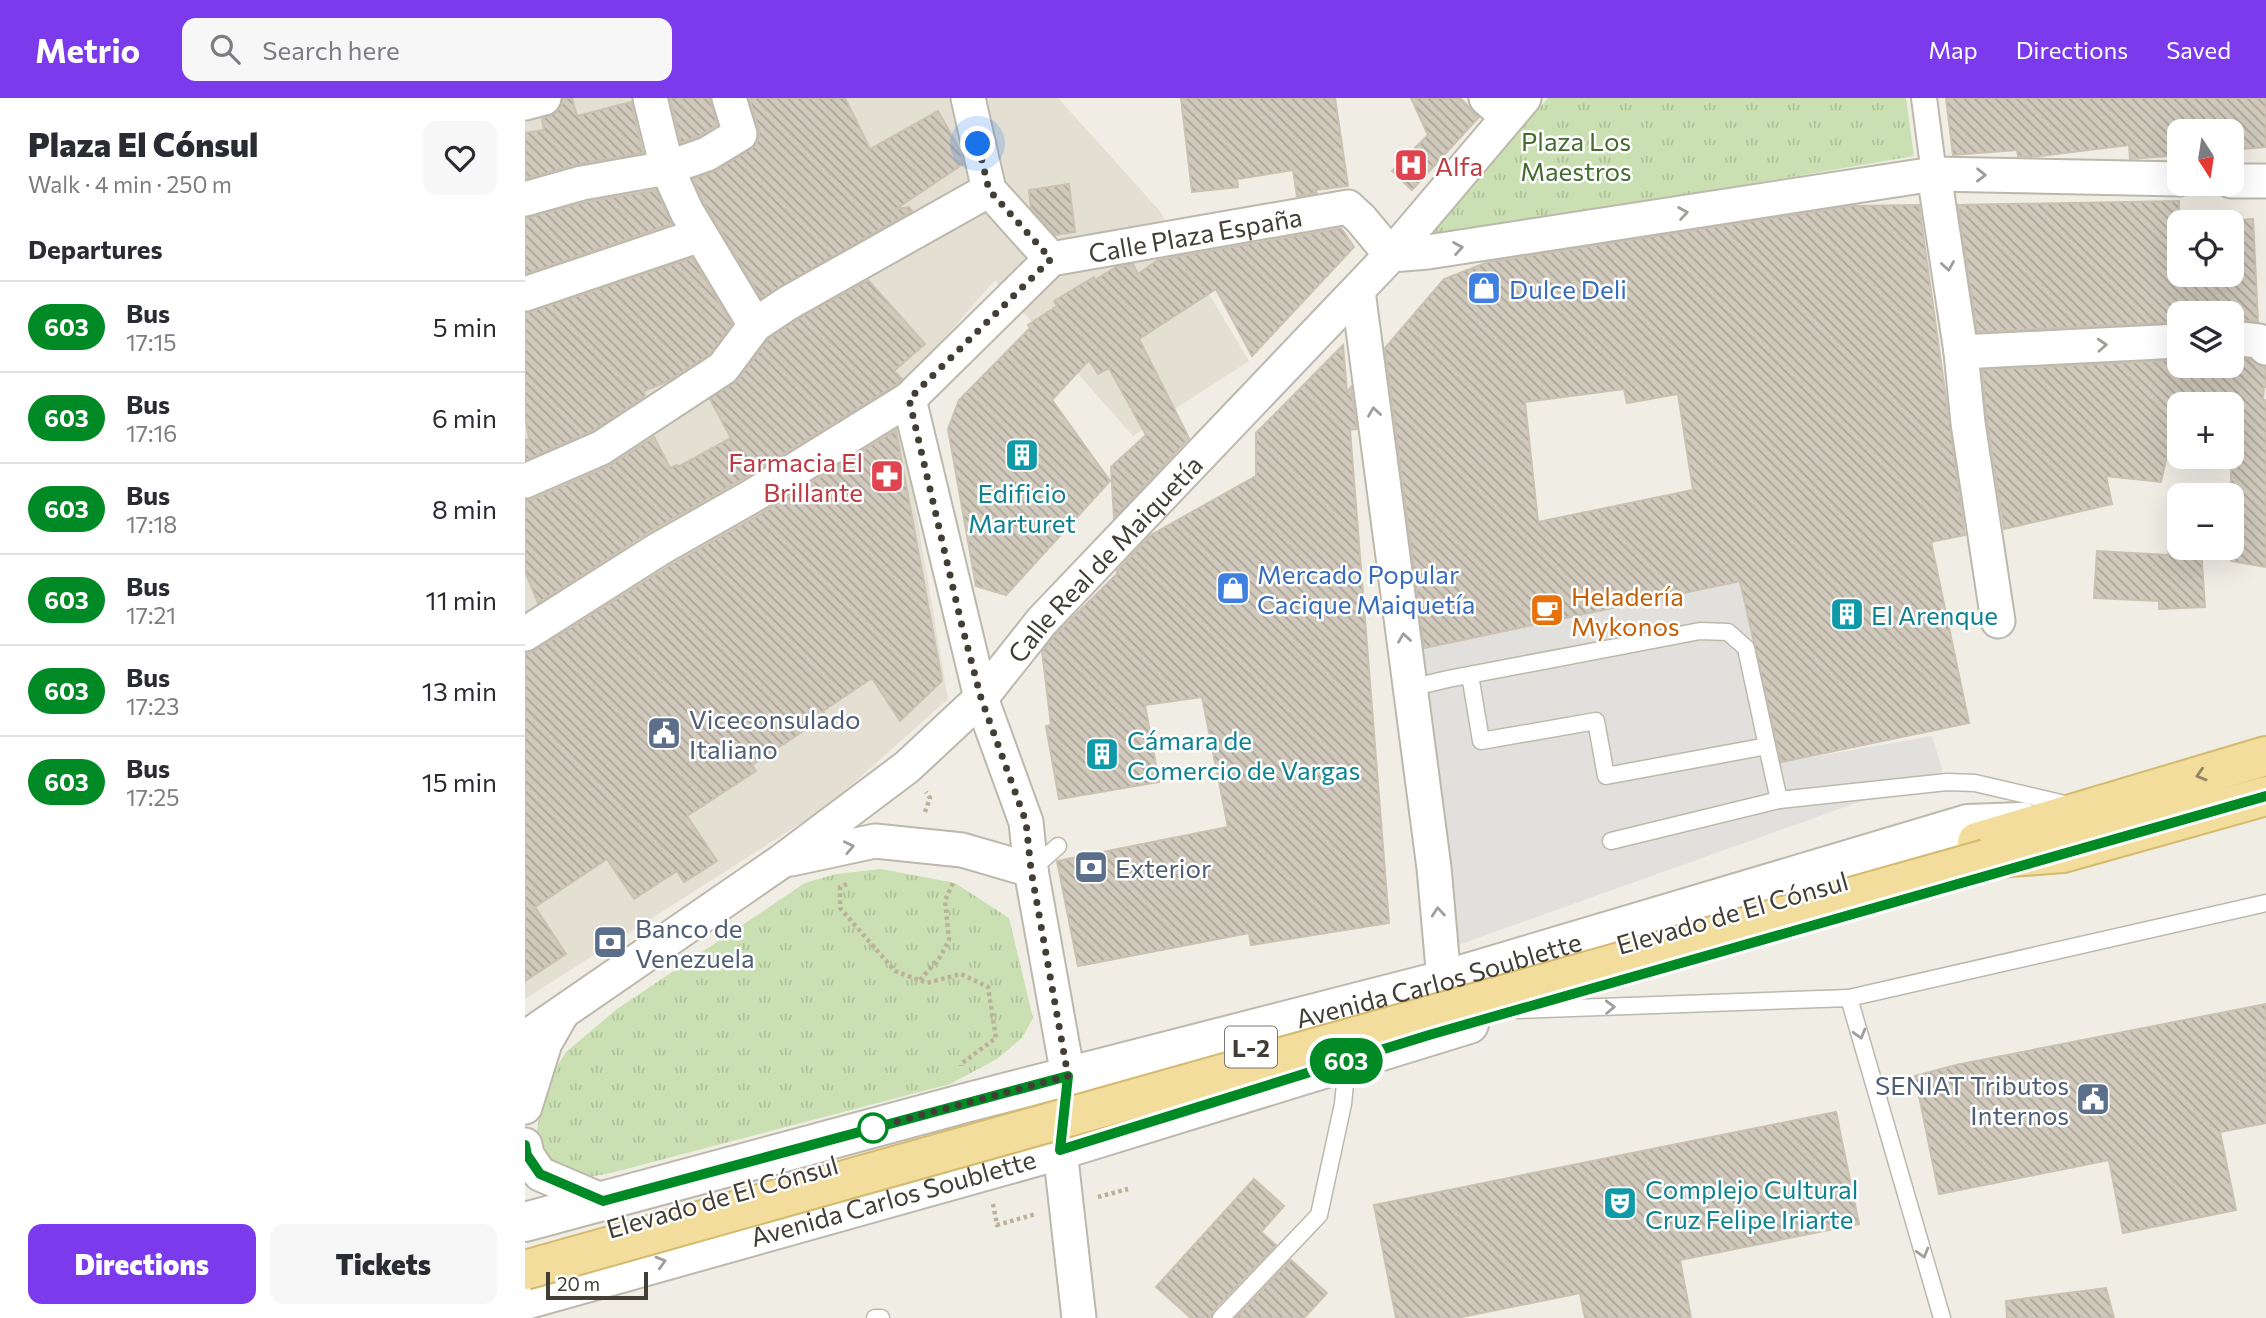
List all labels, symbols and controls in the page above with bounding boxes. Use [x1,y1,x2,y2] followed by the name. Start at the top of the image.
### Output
[182,18,672,81] search box
[35,29,140,70] text: Metrio
[206,30,244,68] icon: search
[262,34,400,65] text: Search here
[1928,35,1978,64] text: Map
[2016,35,2128,64] text: Directions
[2166,35,2231,64] text: Saved
[2167,119,2243,196] north arrow
[2167,119,2244,560] map controls
[423,121,497,195] button: heart
[28,123,258,164] text: Plaza El Cónsul
[1520,125,1632,186] park label: Plaza Los Maestros
[960,126,995,161] your location
[1392,146,1430,184] hospital icon: Alfa
[1435,150,1483,181] place label: Alfa
[1976,167,1987,183] one-way arrow
[28,170,232,198] text: Walk · 4 min · 250 m
[1086,200,1304,268] street label: Calle Plaza España
[1677,206,1689,221] one-way arrow
[2167,210,2244,287] button: locate
[28,233,163,264] text: Departures
[1452,241,1464,256] one-way arrow
[1940,260,1955,271] one-way arrow
[1465,269,1503,307] shop icon: Dulce Deli
[1509,273,1627,304] place label: Dulce Deli
[126,297,170,328] text: Bus
[2167,301,2244,378] button: layers
[433,311,497,342] text: 5 min
[44,312,89,341] text: 603
[126,328,176,356] text: 17:15
[2096,337,2107,352] one-way arrow
[126,388,170,419] text: Bus
[2167,392,2244,469] button: +
[432,402,497,433] text: 6 min
[44,403,89,432] text: 603
[1366,407,1381,418] one-way arrow
[126,419,177,447] text: 17:16
[1003,436,1041,474] building icon: Edificio Marturet
[728,446,863,507] place label: Farmacia El Brillante
[1000,448,1208,668] street label: Calle Real de Maiquetía
[868,457,906,495] pharmacy icon: Farmacia El Brillante
[968,477,1076,538] place label: Edificio Marturet
[126,479,170,510] text: Bus
[2167,483,2244,560] button: −
[432,493,497,524] text: 8 min
[44,494,89,523] text: 603
[126,510,177,538] text: 17:18
[1257,558,1475,619] place label: Mercado Popular Cacique Maiquetía
[1214,569,1252,607] shop icon: Mercado Popular Cacique Maiquetía
[126,570,170,601] text: Bus
[1571,580,1684,641] place label: Heladería Mykonos
[426,584,497,615] text: 11 min
[44,585,89,614] text: 603
[1528,591,1566,629] cafe icon: Heladería Mykonos
[1828,595,1866,633] building icon: El Arenque
[1871,599,1998,630] place label: El Arenque
[126,601,176,629] text: 17:21
[1396,632,1411,644] one-way arrow
[126,661,170,692] text: Bus
[422,675,497,706] text: 13 min
[44,676,89,705] text: 603
[126,692,179,720] text: 17:23
[689,703,861,764] place label: Viceconsulado Italiano
[645,714,683,752] public building icon: Viceconsulado Italiano
[1127,724,1360,785] place label: Cámara de Comercio de Vargas
[1083,735,1121,773] building icon: Cámara de Comercio de Vargas
[126,752,170,783] text: Bus
[422,766,497,797] text: 15 min
[44,767,89,796] text: 603
[2195,767,2207,782] one-way arrow
[126,783,179,811] text: 17:25
[843,840,855,855] one-way arrow
[1072,848,1110,886] bank icon: Exterior
[1115,852,1211,883] place label: Exterior
[1613,864,1851,960] street label: Elevado de El Cónsul
[1431,907,1446,918] one-way arrow
[635,912,755,973] place label: Banco de Venezuela
[591,923,629,961] bank icon: Banco de Venezuela
[1292,925,1585,1033] street label: Avenida Carlos Soublette
[1605,999,1616,1014] one-way arrow
[1225,1027,1277,1068] road number: L-2
[1851,1028,1866,1040] one-way arrow
[1306,1038,1386,1084] line badge: 603
[1324,1046,1368,1075] text: 603
[1875,1069,2069,1130] place label: SENIAT Tributos Internos
[2074,1080,2112,1118] public building icon: SENIAT Tributos Internos
[858,1113,888,1143] unlabelled marker
[747,1142,1039,1252] street label: Avenida Carlos Soublette
[603,1148,841,1244] street label: Elevado de El Cónsul
[1645,1173,1858,1234] place label: Complejo Cultural Cruz Felipe Iriarte
[1601,1184,1639,1222] theatre icon: Complejo Cultural Cruz Felipe Iriarte
[28,1224,256,1304] button: Directions
[270,1224,497,1304] button: Tickets
[1915,1246,1930,1258] one-way arrow
[655,1256,667,1270] one-way arrow
[546,1269,647,1301] scale bar
[557,1272,600,1295] text: 20 m

